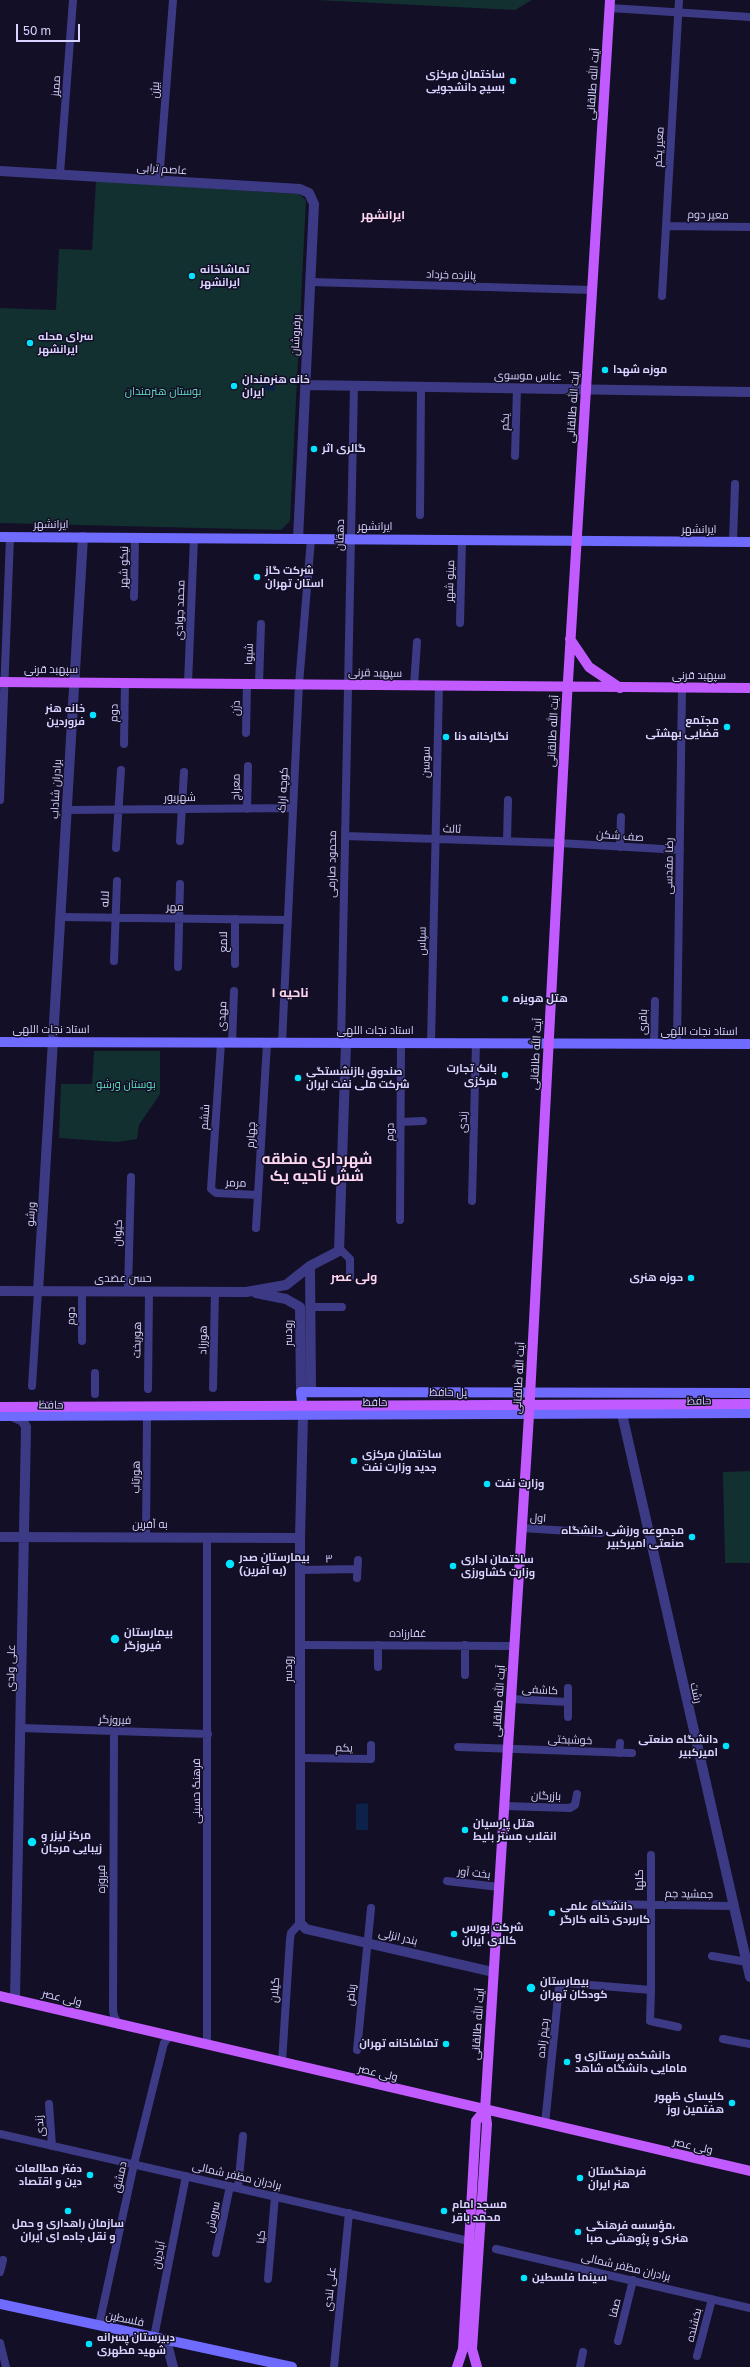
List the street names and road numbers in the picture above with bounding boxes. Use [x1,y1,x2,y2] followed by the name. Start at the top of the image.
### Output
[584,47,602,121] street label: آیت الله طالقانی
[49,75,63,97] street label: ممیز
[148,81,162,99] street label: بیژن
[651,126,667,168] street label: معیر یکم
[136,161,188,177] street label: عاصم ترابی
[687,208,729,222] street label: معیر دوم
[426,268,476,282] street label: پانزده خرداد
[288,314,304,356] street label: برفروشان
[494,369,562,383] street label: عباس موسوی
[564,370,582,444] street label: آیت الله طالقانی
[498,413,512,431] street label: یکم
[33,518,69,532] street label: ایرانشهر
[333,519,347,551] street label: دهقان
[357,520,393,534] street label: ایرانشهر
[681,523,717,537] street label: ایرانشهر
[117,546,131,588] street label: نیکو شهر
[443,560,457,602] street label: مینو شهر
[172,580,188,640] street label: محمد جوادی
[242,643,256,665] street label: شیوا
[24,663,78,677] street label: سپهبد قرنی
[348,666,402,680] street label: سپهبد قرنی
[672,669,726,683] street label: سپهبد قرنی
[545,695,561,767] street label: آیت الله طالقانی
[229,700,243,716] street label: دژن
[107,704,121,722] street label: دوم
[419,746,433,778] street label: سوسن
[48,759,64,819] street label: برادران شاداب
[275,767,291,813] street label: کوچه اراک
[229,774,243,800] street label: معراج
[164,791,196,805] street label: شهریور
[443,822,461,836] street label: ثالث
[596,828,644,844] street label: صف شکن
[325,830,339,898] street label: محمود صارمی
[662,838,676,894] street label: رضا مقدسی
[98,891,112,907] street label: لاله
[166,900,184,914] street label: مهر
[415,926,429,956] street label: سپاس
[217,931,231,953] street label: لامع
[215,1001,229,1031] street label: مهدی
[636,1009,650,1035] street label: باقری
[528,1018,544,1090] street label: آیت الله طالقانی
[12,1023,90,1037] street label: استاد نجات اللهی
[336,1024,414,1038] street label: استاد نجات اللهی
[660,1025,738,1039] street label: استاد نجات اللهی
[198,1104,212,1130] street label: ششم
[456,1111,470,1133] street label: زندی
[244,1121,258,1149] street label: چهارم
[383,1123,397,1141] street label: دوم
[225,1176,247,1190] street label: مرمر
[24,1201,38,1227] street label: ورشو
[111,1219,125,1247] street label: کیوان
[94,1272,152,1286] street label: حسن عضدی
[64,1307,78,1325] street label: دوم
[282,1320,296,1346] street label: رودسر
[130,1322,144,1358] street label: هوربخت
[196,1325,210,1355] street label: هورزاد
[511,1342,527,1414] street label: آیت الله طالقانی
[429,1386,467,1400] street label: پل حافظ
[686,1394,712,1408] street label: حافظ
[363,1396,387,1410] street label: حافظ
[38,1398,64,1412] street label: حافظ
[129,1460,143,1494] street label: هورتاب
[530,1511,546,1525] street label: اول
[132,1518,168,1532] street label: به آفرین
[325,1552,333,1566] street label: ۳
[389,1627,427,1641] street label: غفارزاده
[4,1644,18,1692] street label: علی ولدی
[282,1656,296,1682] street label: رودسر
[490,1664,508,1738] street label: آیت الله طالقانی
[687,1681,705,1705] street label: رشت
[522,1682,558,1698] street label: کاشفی
[98,1713,132,1727] street label: فیروزگر
[548,1733,592,1747] street label: خوشبختی
[335,1741,353,1755] street label: یکم
[190,1758,204,1824] street label: فرهنگ حسینی
[531,1789,561,1803] street label: بازرگان
[95,1865,109,1893] street label: فیروزه
[457,1865,491,1881] street label: بخت آور
[633,1869,647,1891] street label: گلها
[665,1887,713,1901] street label: جمشید جم
[377,1926,419,1948] street label: بندر انزلی
[268,1977,282,2003] street label: گیلان
[343,1983,359,2007] street label: ریاض
[41,1987,83,2009] street label: ولی عصر
[469,1987,487,2061] street label: آیت الله طالقانی
[534,2018,552,2058] street label: رحیم زاده
[357,2062,399,2084] street label: ولی عصر
[32,2115,48,2137] street label: زندی
[672,2135,714,2157] street label: ولی عصر
[191,2159,283,2193] street label: برادران مظفر شمالی
[110,2160,130,2194] street label: دمشق
[203,2200,223,2234] street label: سروش
[254,2230,268,2244] street label: کیا
[150,2240,168,2270] street label: آبادیان
[580,2250,672,2284] street label: برادران مظفر شمالی
[321,2266,339,2312] street label: علی لندی
[606,2297,624,2319] street label: صفا
[683,2307,705,2343] street label: بخشنده
[105,2309,145,2329] street label: فلسطین

